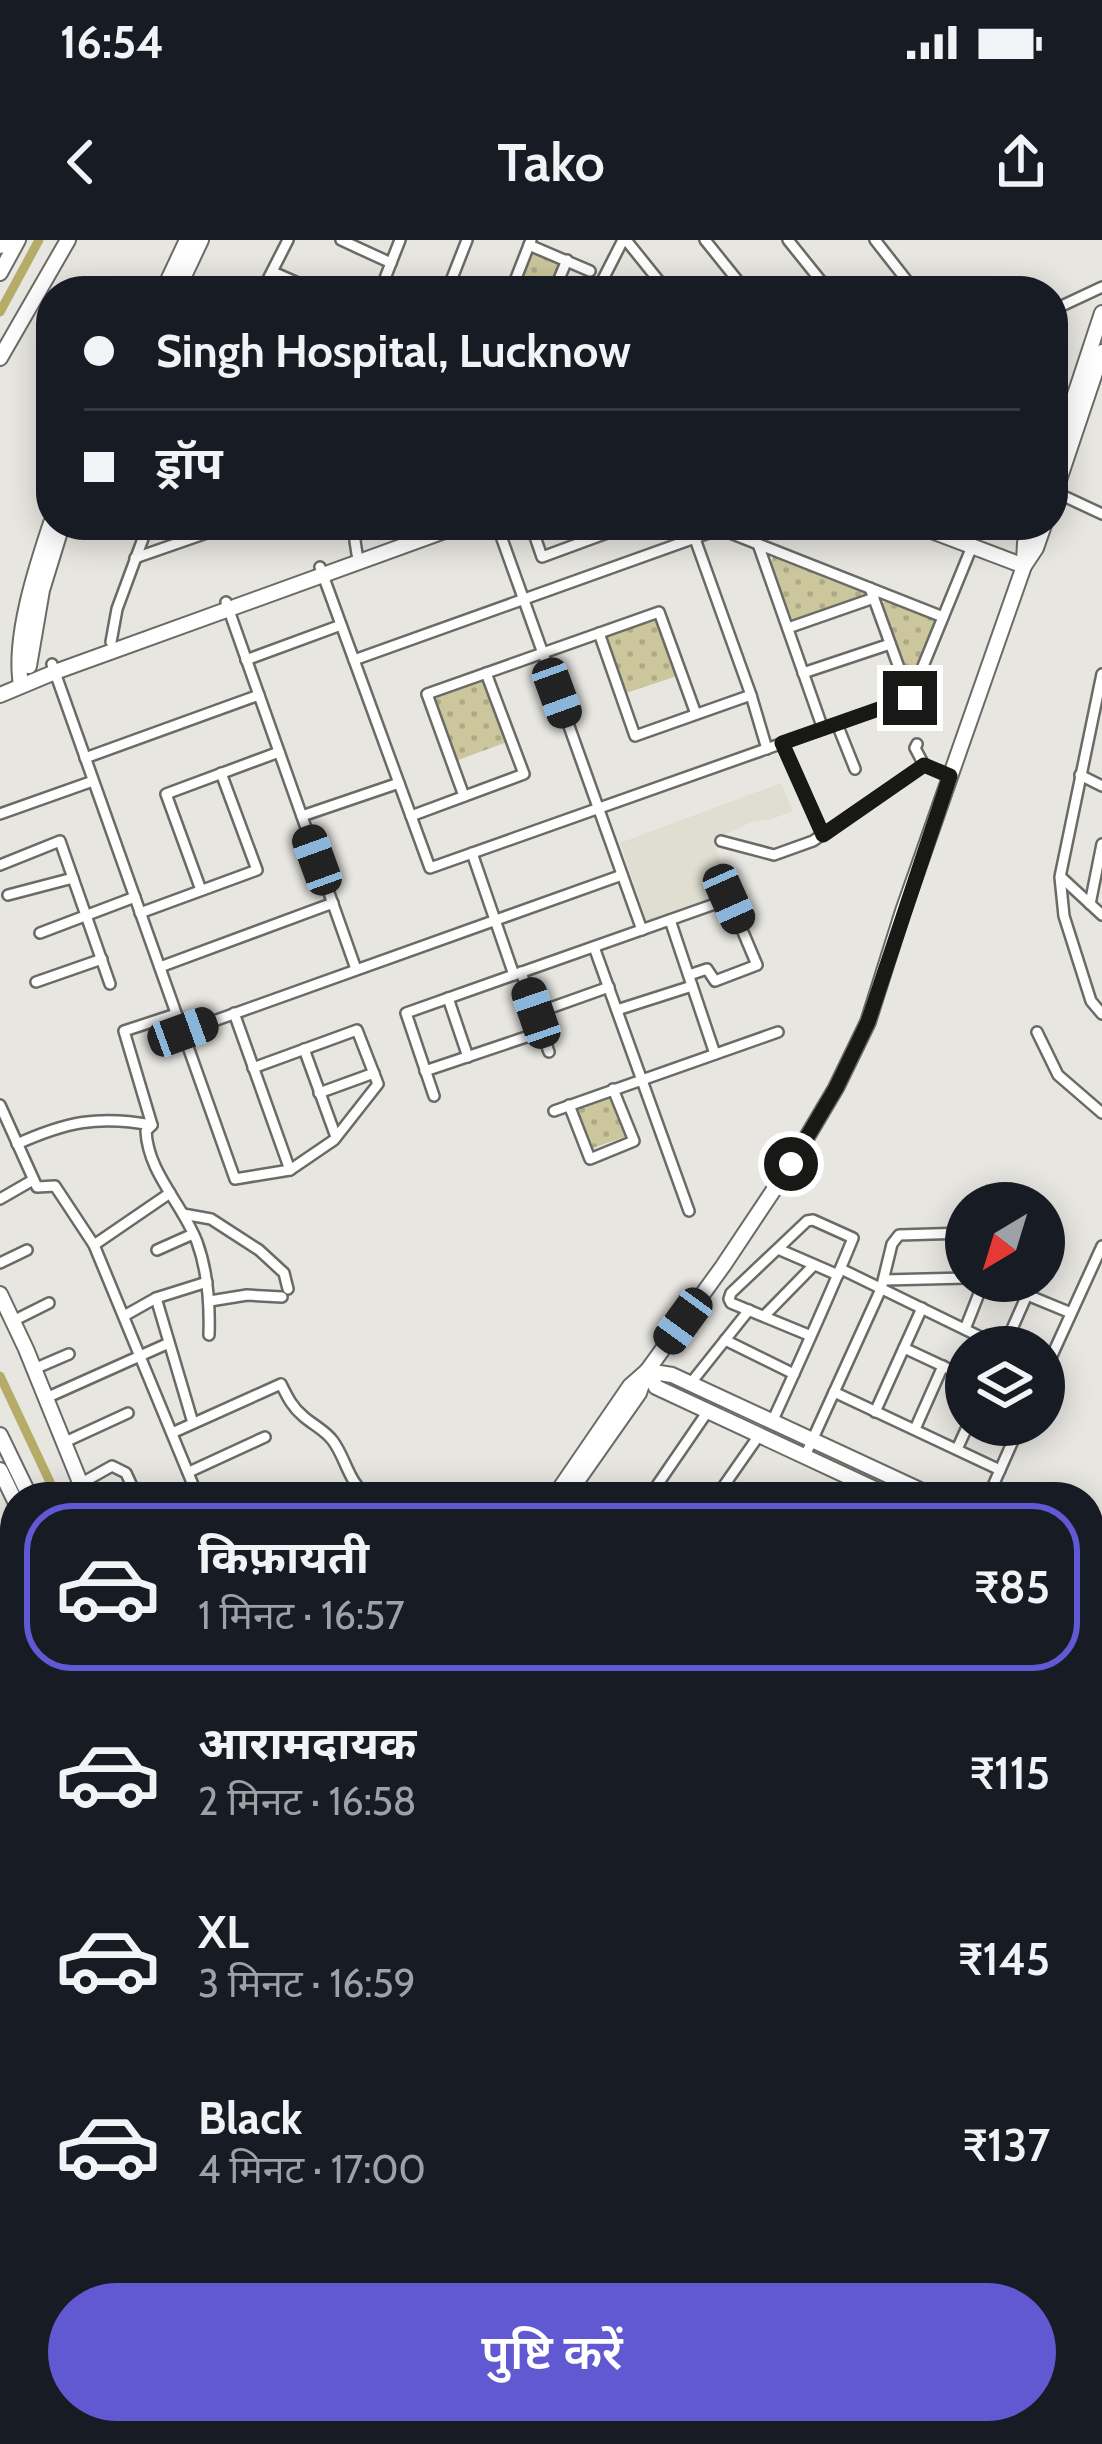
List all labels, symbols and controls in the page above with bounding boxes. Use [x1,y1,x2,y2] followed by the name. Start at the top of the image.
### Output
[60,15,164,69] text: 16:54
[48,129,114,195] icon: back
[497,129,605,195] text: Tako
[988,129,1054,195] icon: share
[156,324,631,378] text: Singh Hospital, Lucknow
[156,436,223,490] text: ड्रॉप
[528,653,586,733] car
[883,671,937,725] route end
[288,820,346,900] car
[698,859,760,939] car
[507,973,565,1053] car
[143,1003,223,1061] car
[764,1137,818,1191] route start
[945,1182,1065,1302] north arrow
[945,1182,1065,1446] map controls
[647,1281,719,1361] car
[945,1326,1065,1446] button: layers
[198,1530,369,1584] text: किफ़ायती
[54,1533,162,1641] icon: car
[974,1560,1050,1614] text: ₹85
[198,1591,405,1639] text: 1 मिनट · 16:57
[198,1716,416,1770] text: आरामदायक
[54,1719,162,1827] icon: car
[970,1746,1050,1800] text: ₹115
[198,1777,416,1825] text: 2 मिनट · 16:58
[54,1905,162,2013] icon: car
[198,1905,249,1959] text: XL
[958,1932,1050,1986] text: ₹145
[198,1959,416,2007] text: 3 मिनट · 16:59
[54,2091,162,2199] icon: car
[198,2091,302,2145] text: Black
[963,2118,1050,2172] text: ₹137
[198,2145,426,2193] text: 4 मिनट · 17:00
[48,2283,1056,2421] button: पुष्टि करें

